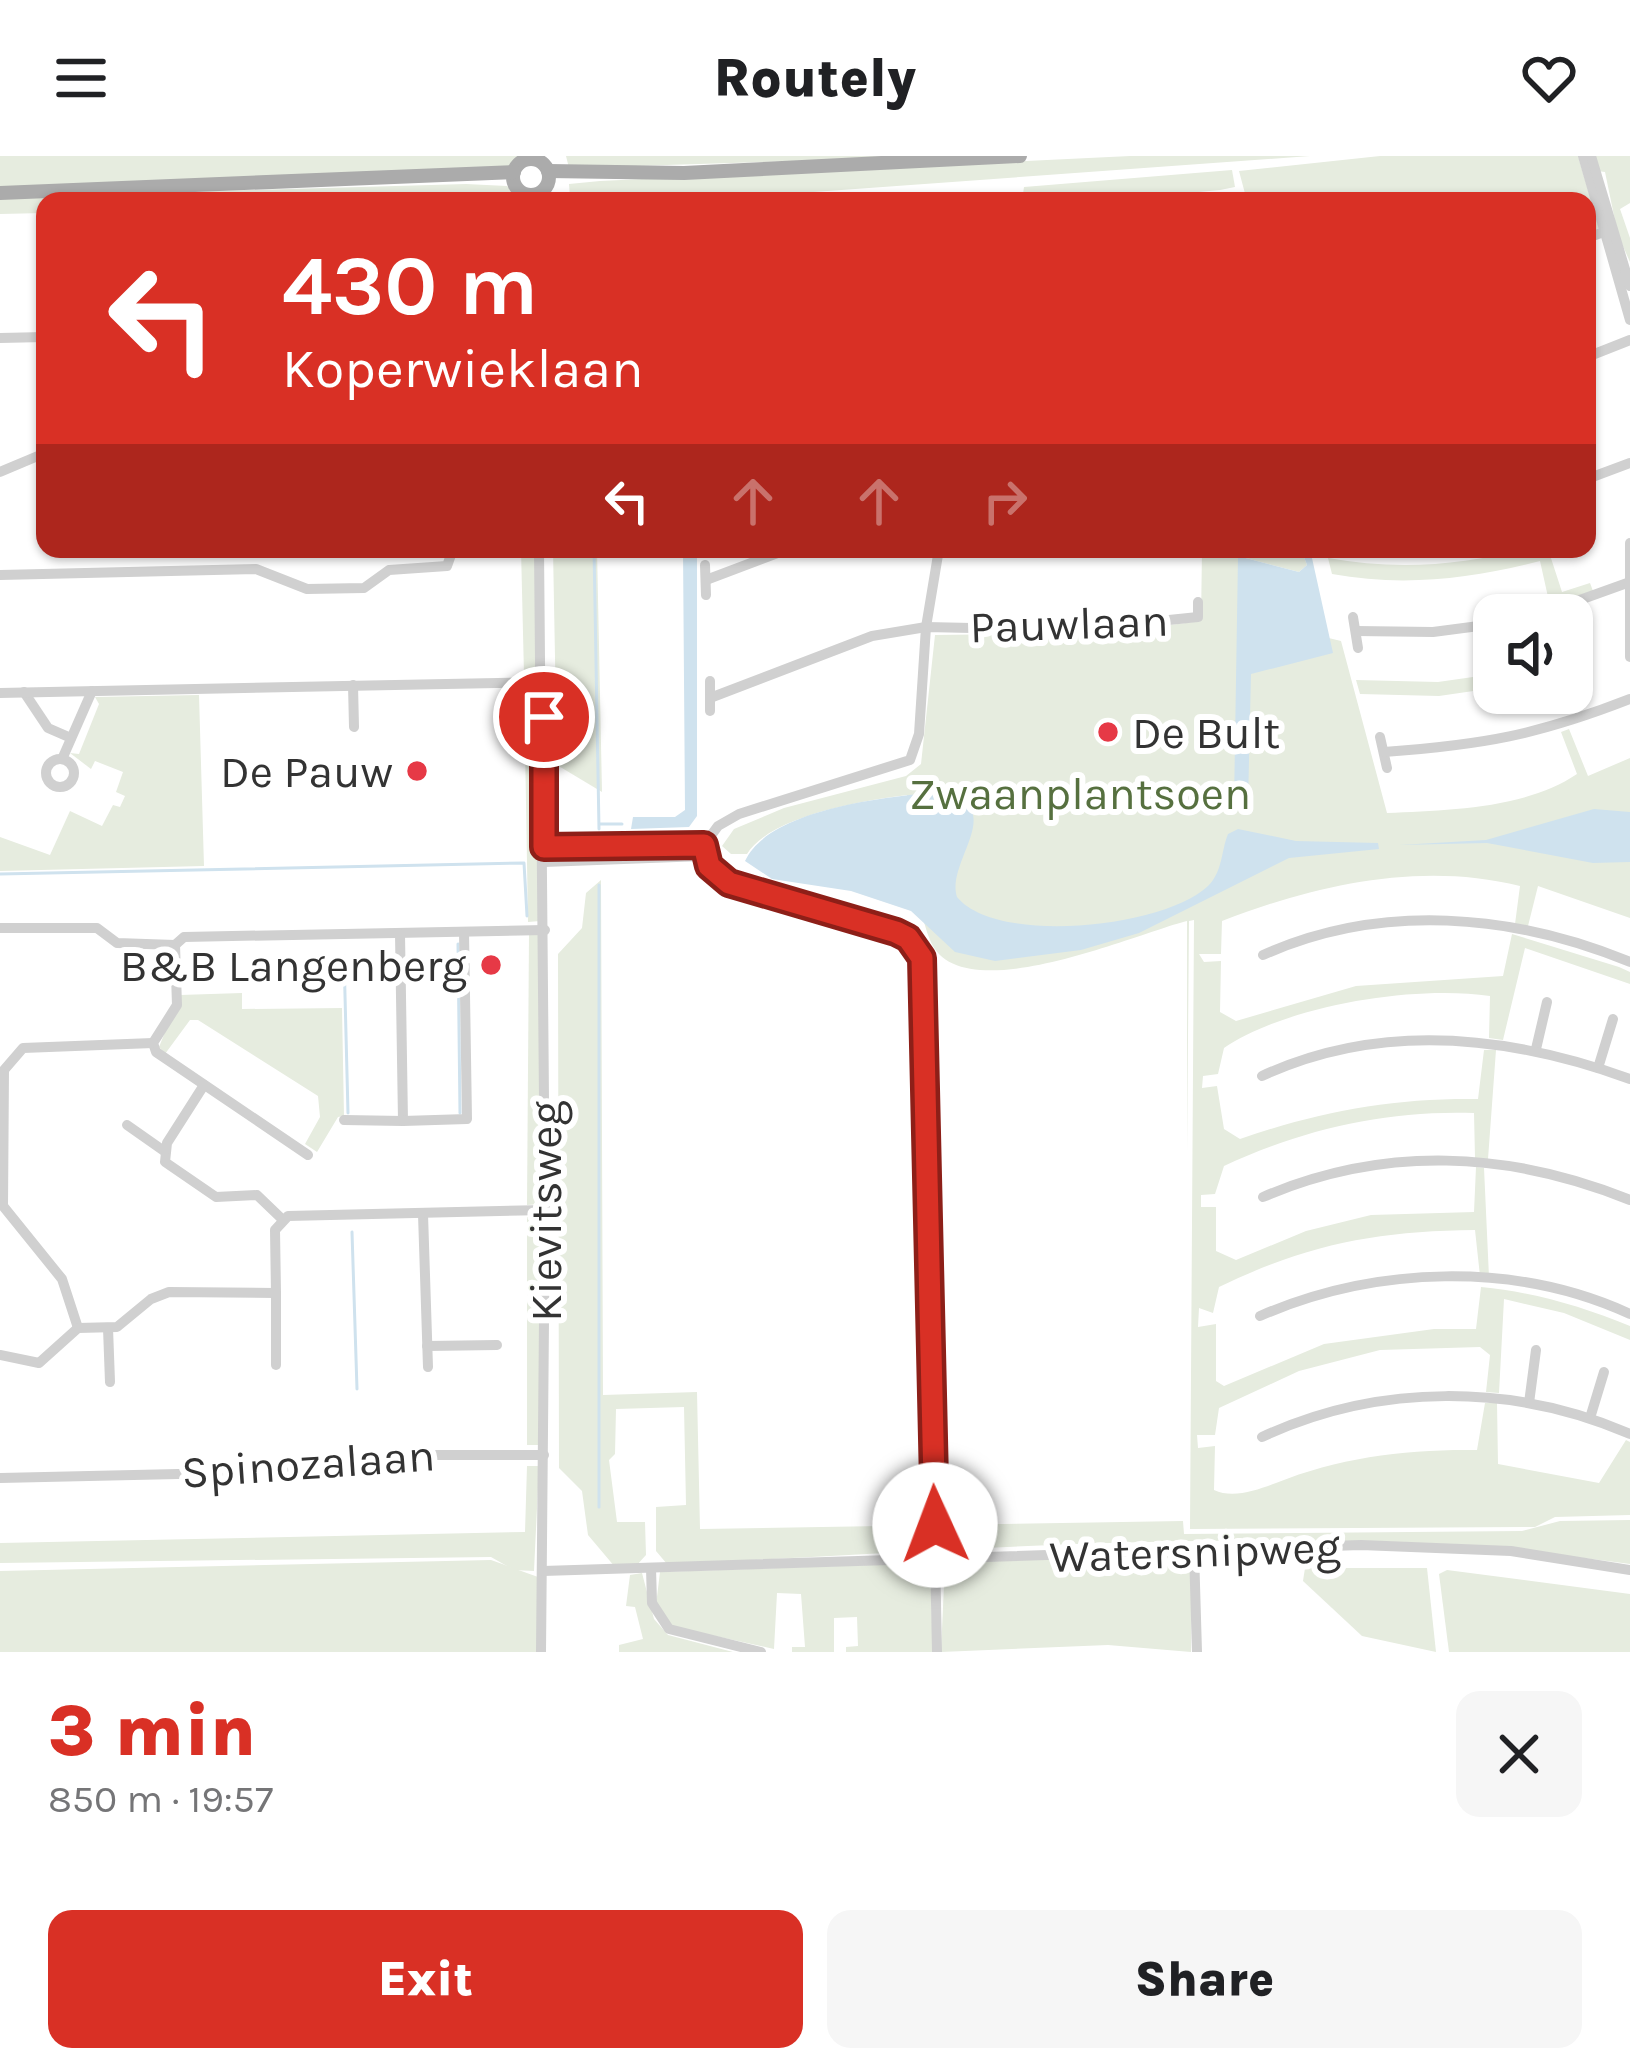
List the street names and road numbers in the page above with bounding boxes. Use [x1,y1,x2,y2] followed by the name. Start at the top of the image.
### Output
[969,595,1169,653] street label: Pauwlaan
[520,1100,573,1322] street label: Kievitsweg
[180,1429,437,1499] street label: Spinozalaan
[1048,1521,1342,1584] street label: Watersnipweg

